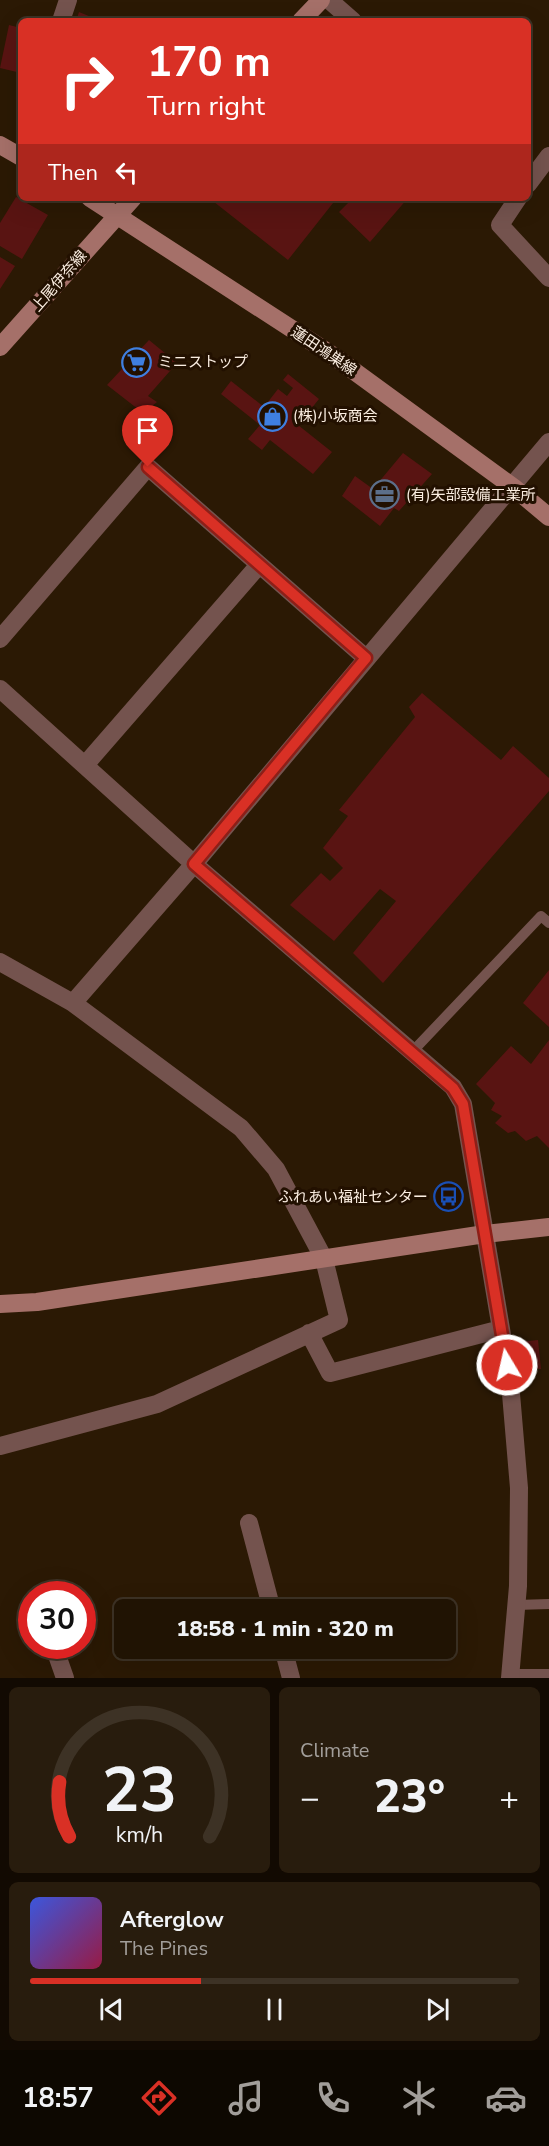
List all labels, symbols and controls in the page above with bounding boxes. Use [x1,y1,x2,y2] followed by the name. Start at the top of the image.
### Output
[147,34,271,91] text: 170 m
[48,42,126,120] icon: right
[147,88,265,125] text: Turn right
[110,156,143,189] icon: left
[48,158,98,188] text: Then
[27,246,91,316] street label: 上尾伊奈線
[287,322,361,380] street label: 蓮田鴻巣線
[121,346,153,378] supermarket icon: ミニストップ
[158,352,248,372] place label: ミニストップ
[256,400,288,432] shop icon: (株)小坂商会
[122,405,173,467] pin
[293,406,378,426] place label: (株)小坂商会
[131,414,164,447] icon: arrive
[369,479,401,511] office icon: (有)矢部設備工業所
[406,485,536,505] place label: (有)矢部設備工業所
[433,1181,465,1213] bus stop icon: ふれあい福祉センター
[278,1187,428,1207] place label: ふれあい福祉センター
[475,1333,539,1397] position arrow
[18,1581,96,1659] speed limit sign: 30
[176,1614,394,1644] text: 18:58 · 1 min · 320 m
[300,1737,369,1764] text: Climate
[102,1748,177,1833] text: 23
[374,1767,445,1828] text: 23°
[300,1776,320,1821] text: −
[499,1776,519,1821] text: +
[116,1820,163,1850] text: km/h
[120,1905,224,1935] text: Afterglow
[120,1935,208,1962] text: The Pines
[95,1993,128,2026] icon: previous
[258,1993,291,2026] icon: pause
[421,1993,454,2026] icon: next
[138,2077,180,2119] icon: directions
[225,2077,267,2119] icon: music
[312,2077,354,2119] icon: phone
[398,2077,440,2119] icon: climate
[485,2077,527,2119] icon: car
[22,2080,94,2117] text: 18:57

